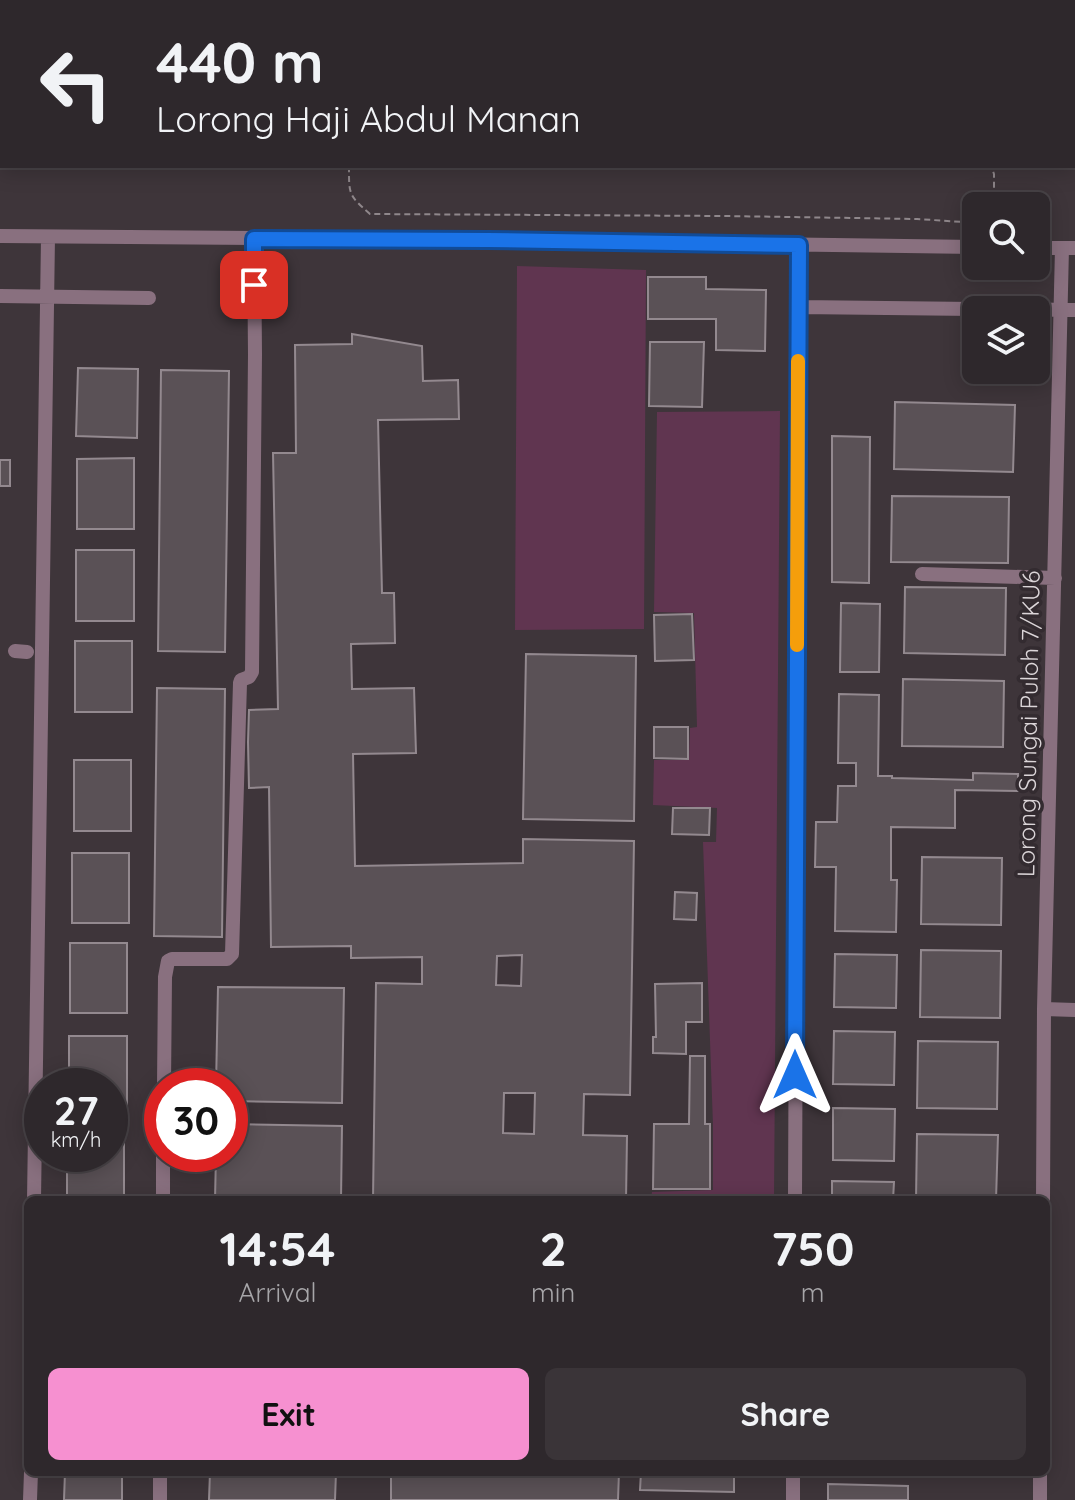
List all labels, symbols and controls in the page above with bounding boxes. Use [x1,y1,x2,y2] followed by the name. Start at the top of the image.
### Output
[156,27,324,97] text: 440 m
[24,32,128,136] icon: left
[156,96,581,141] text: Lorong Haji Abdul Manan
[962,192,1050,384] map controls
[962,192,1050,280] button: search
[220,251,288,319] pin
[232,263,276,307] icon: arrive
[962,296,1050,384] button: layers
[1010,570,1046,877] street label: Lorong Sungai Puloh 7/KU6
[753,1033,837,1117] position arrow
[144,1068,248,1172] speed limit sign: 30
[54,1085,98,1135] text: 27
[51,1127,101,1152] text: km/h
[220,1218,335,1278] text: 14:54
[540,1218,567,1278] text: 2
[771,1218,854,1278] text: 750
[239,1276,316,1309] text: Arrival
[531,1276,575,1309] text: min
[801,1276,825,1309] text: m
[48,1368,529,1460] button: Exit
[545,1368,1026,1460] button: Share

